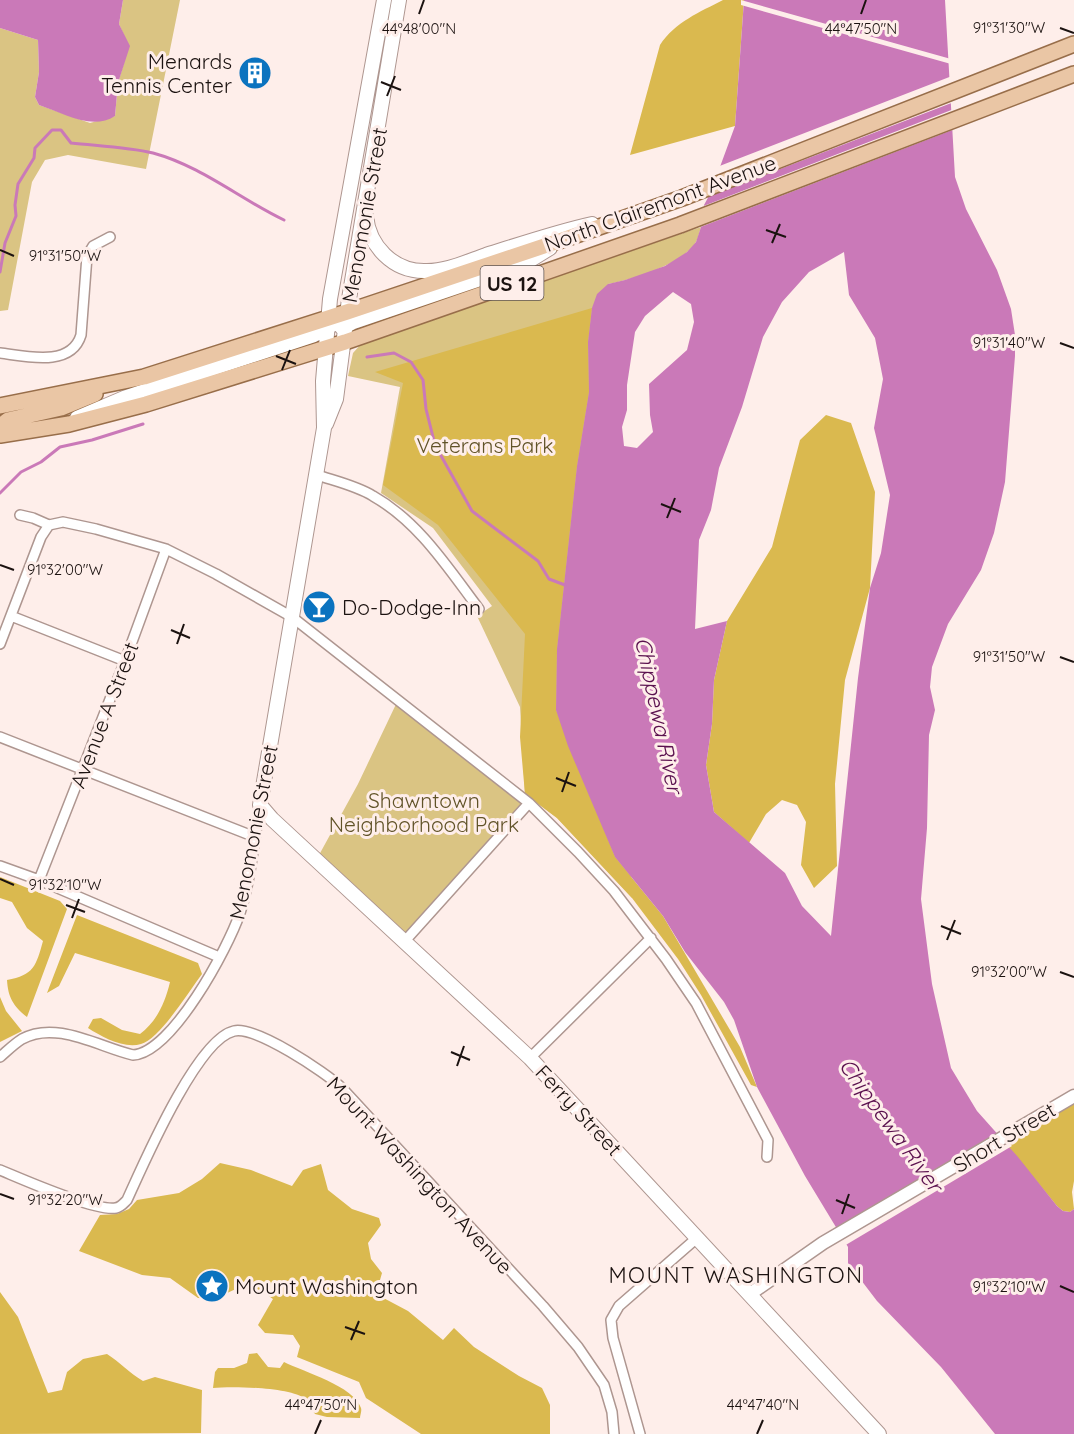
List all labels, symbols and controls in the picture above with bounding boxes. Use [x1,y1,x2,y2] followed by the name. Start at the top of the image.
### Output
[973,18,1046,37] text: 91°31'30"W
[382,19,456,38] text: 44°48'00"N
[825,19,897,38] text: 44°47'50"N
[101,48,232,98] place label: Menards Tennis Center
[237,55,273,91] building icon: Menards Tennis Center
[336,125,392,305] street label: Menomonie Street
[541,149,779,257] street label: North Clairemont Avenue
[29,246,102,265] text: 91°31'50"W
[480,266,544,300] road number: US 12
[973,333,1046,352] text: 91°31'40"W
[417,432,553,458] park label: Veterans Park
[27,560,104,579] text: 91°32'00"W
[301,589,337,625] bar icon: Do-Dodge-Inn
[342,594,481,620] place label: Do-Dodge-Inn
[629,635,690,798] water label: Chippewa River
[64,638,144,792] street label: Avenue A Street
[973,647,1046,666] text: 91°31'50"W
[223,742,283,922] street label: Menomonie Street
[329,787,519,837] park label: Shawntown Neighborhood Park
[29,875,102,894] text: 91°32'10"W
[971,962,1048,981] text: 91°32'00"W
[833,1053,950,1199] water label: Chippewa River
[530,1059,628,1161] street label: Ferry Street
[322,1071,518,1279] street label: Mount Washington Avenue
[948,1096,1060,1178] street label: Short Street
[27,1190,103,1209] text: 91°32'20"W
[608,1261,864,1289] district label: MOUNT WASHINGTON
[194,1268,230,1304] place icon: Mount Washington
[235,1273,418,1299] place label: Mount Washington
[973,1277,1046,1296] text: 91°32'10"W
[285,1395,357,1414] text: 44°47'50"N
[727,1395,799,1414] text: 44°47'40"N

